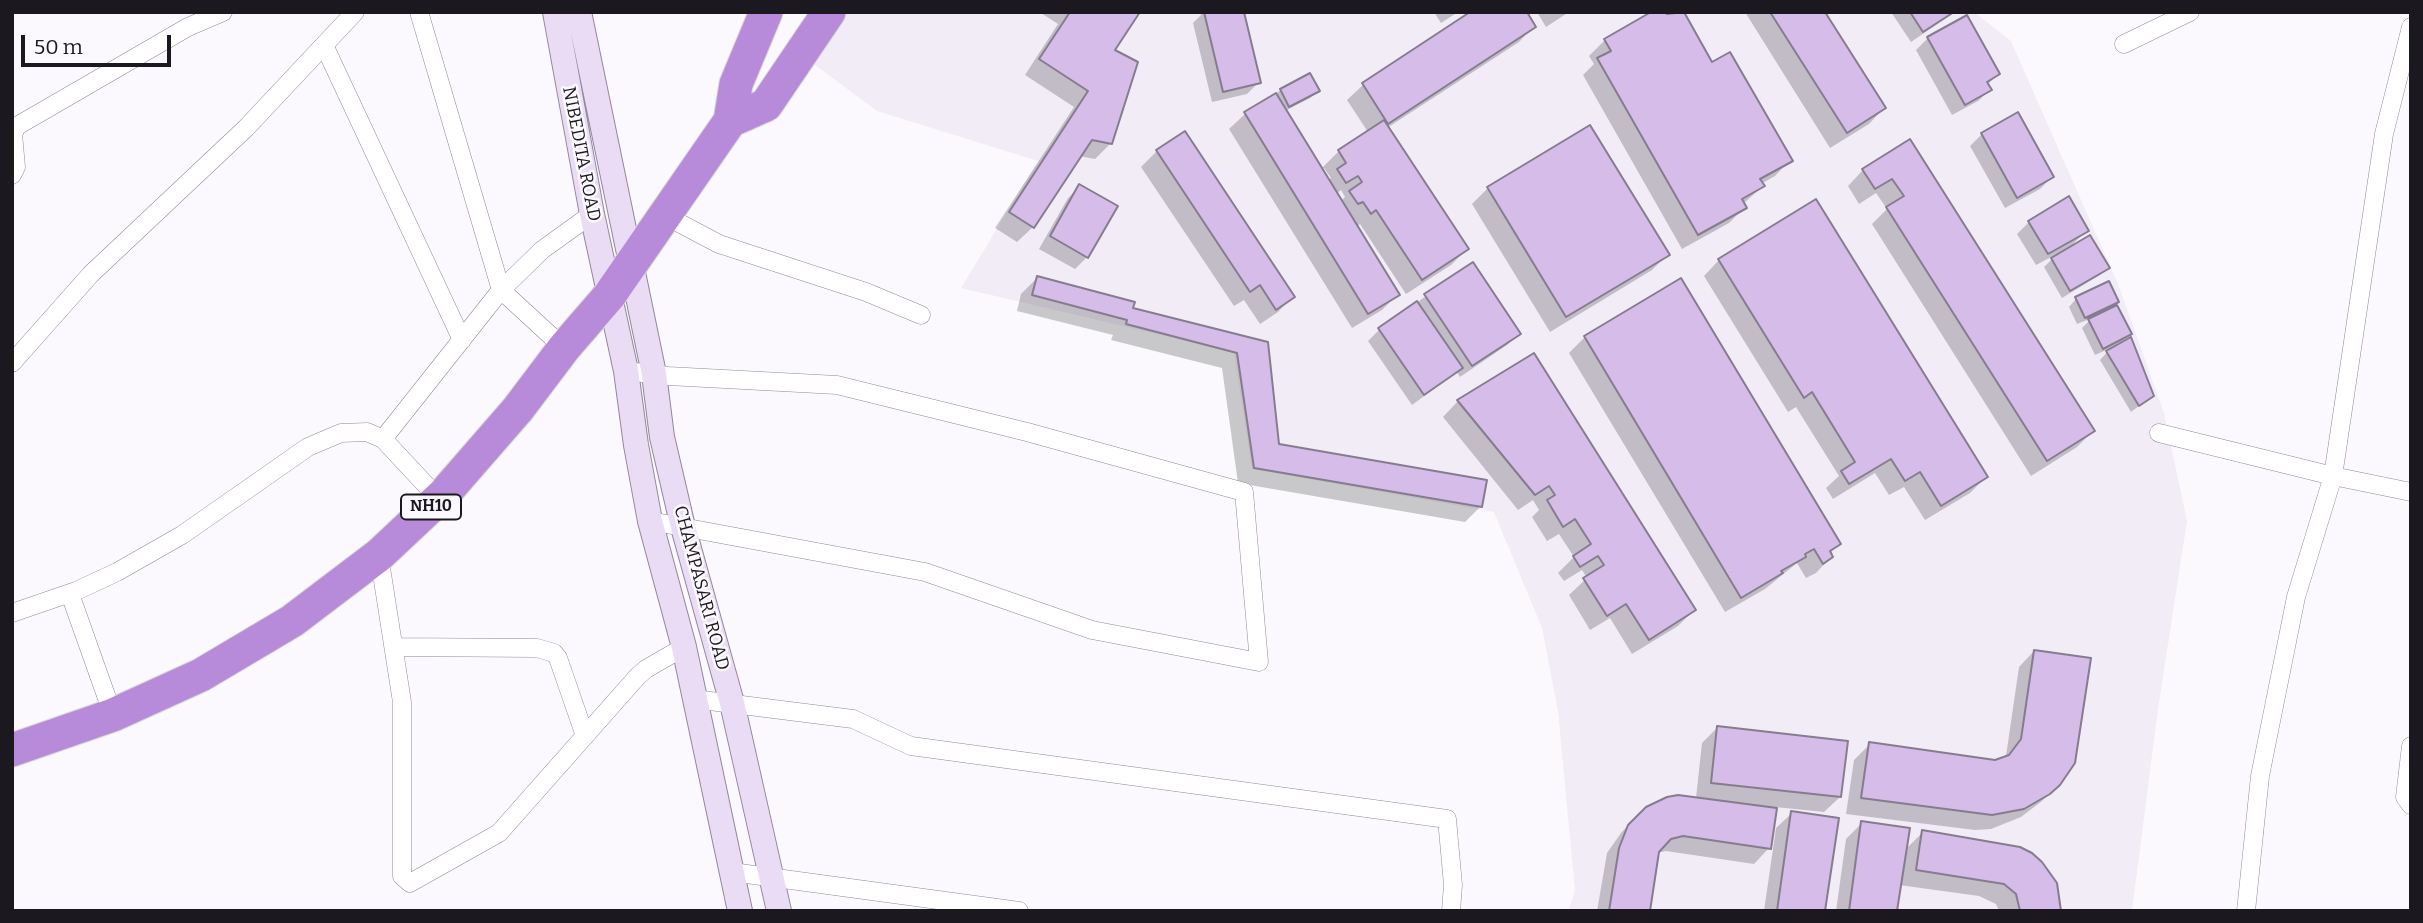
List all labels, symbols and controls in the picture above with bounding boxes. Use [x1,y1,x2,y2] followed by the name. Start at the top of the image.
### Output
[24,21,175,65] scale bar
[34,34,83,60] text: 50 m
[557,85,605,223] street label: NIBEDITA ROAD
[401,494,461,520] road number: NH10
[669,503,733,673] street label: CHAMPASARI ROAD

